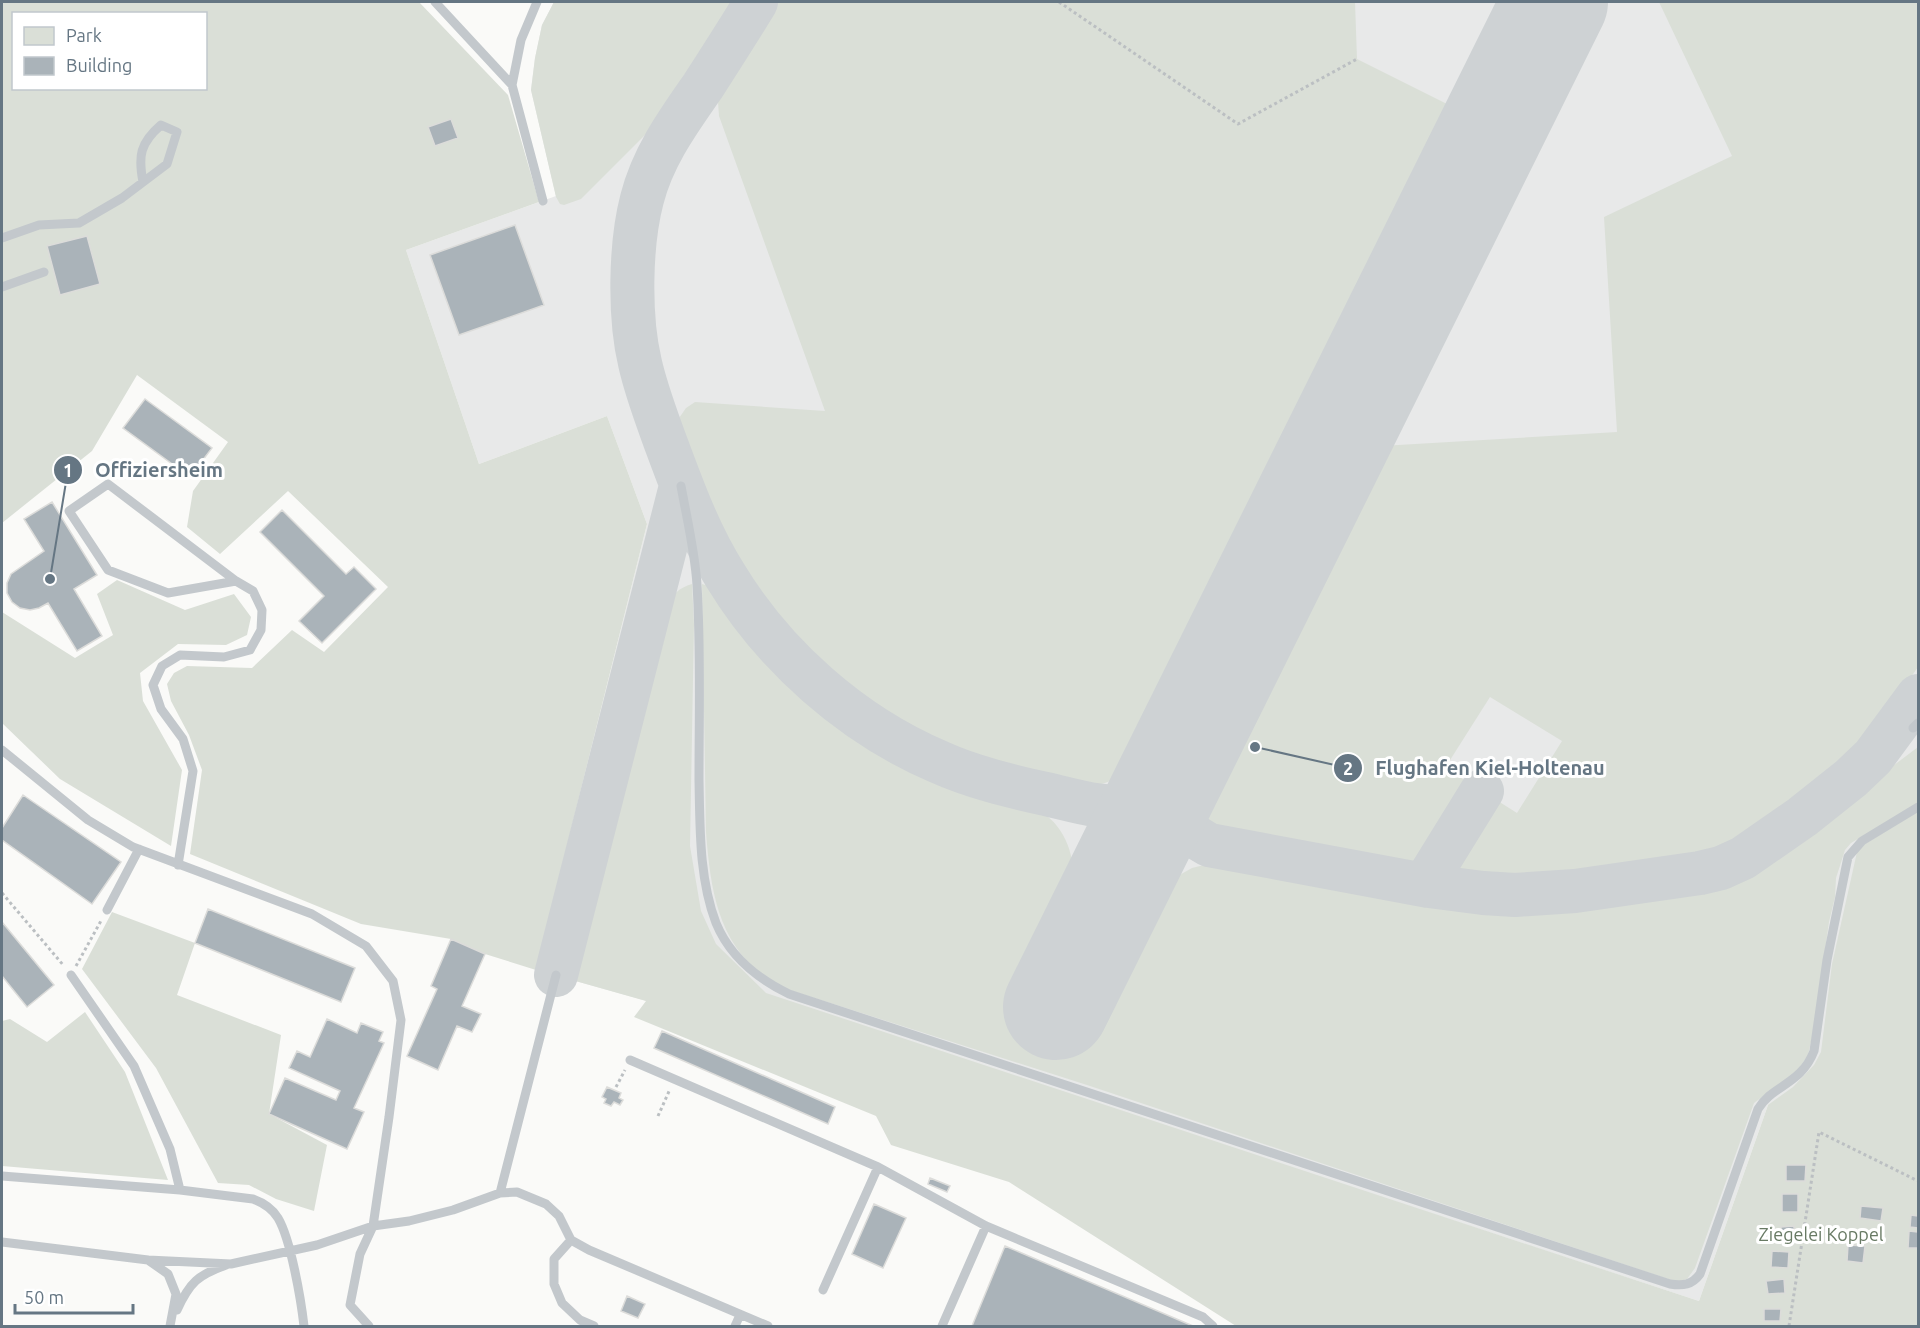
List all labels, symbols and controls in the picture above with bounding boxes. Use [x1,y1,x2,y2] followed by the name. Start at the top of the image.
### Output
[12,12,207,90] legend
[66,25,102,45] text: Park
[66,55,132,75] text: Building
[53,451,235,489] callout: Offiziersheim
[95,458,223,481] text: Offiziersheim
[63,460,73,480] text: 1
[1333,749,1617,787] callout: Flughafen Kiel-Holtenau
[1375,756,1605,779] text: Flughafen Kiel-Holtenau
[1343,758,1353,778] text: 2
[1758,1224,1884,1244] park label: Ziegelei Koppel
[15,1277,134,1315] scale bar
[24,1287,64,1307] text: 50 m

